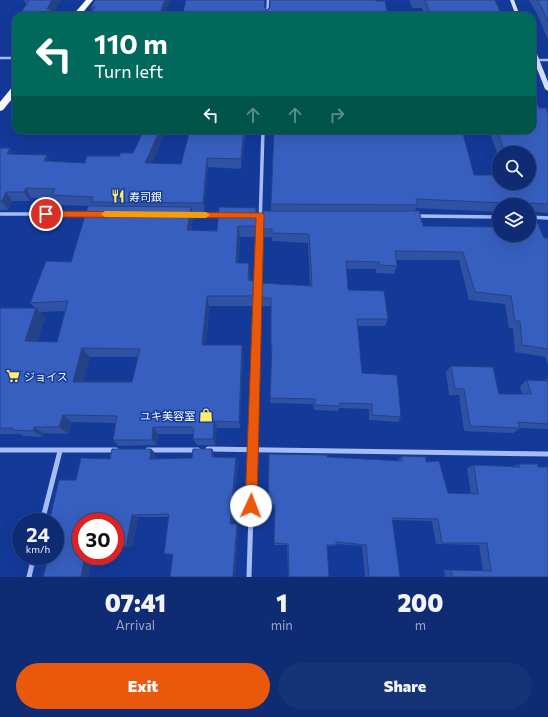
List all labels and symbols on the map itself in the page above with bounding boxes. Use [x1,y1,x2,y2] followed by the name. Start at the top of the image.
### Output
[110,188,126,204] restaurant icon: 寿司銀
[129,190,162,203] place label: 寿司銀
[29,197,63,231] pin
[5,368,21,384] supermarket icon: ジョイス
[24,370,68,383] place label: ジョイス
[198,407,214,423] shop icon: ユキ美容室
[140,409,195,422] place label: ユキ美容室
[230,485,272,527] position arrow
[72,513,124,565] speed limit sign: 30

